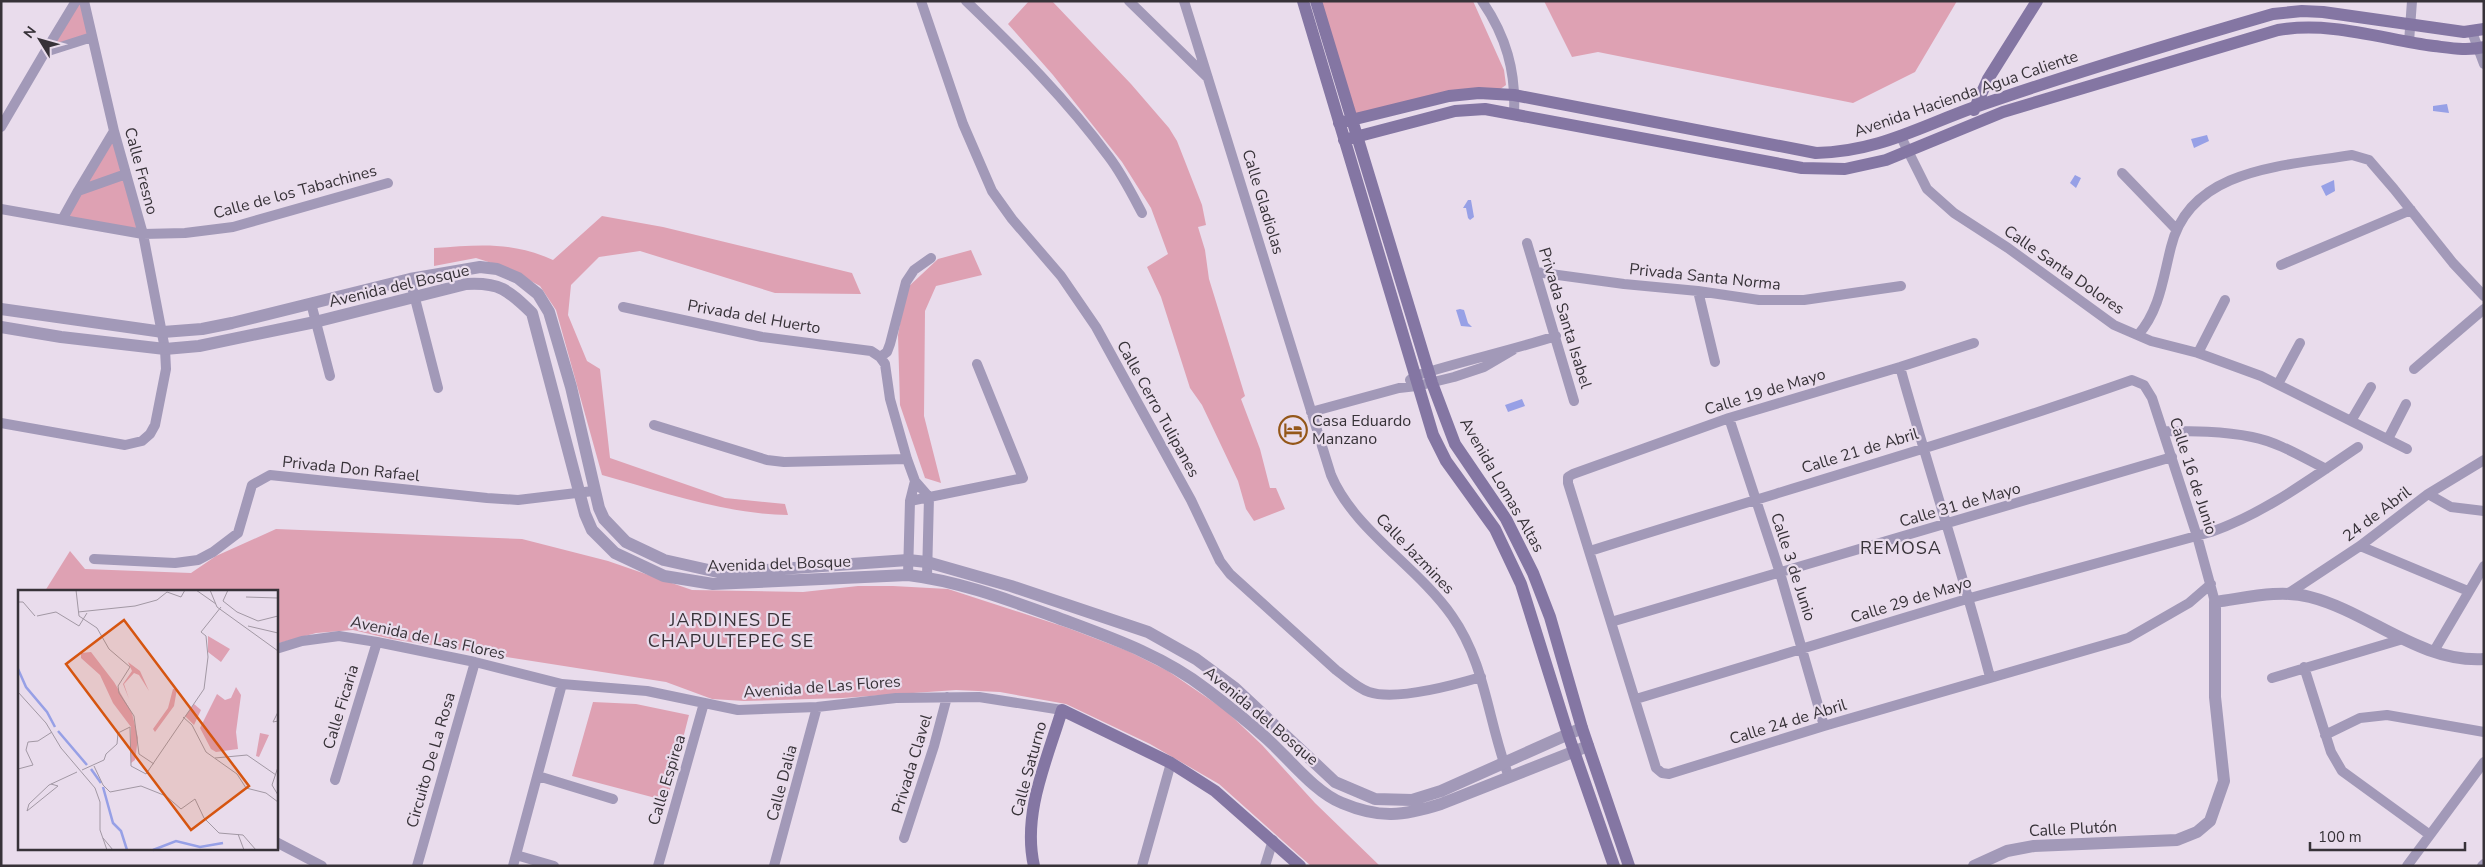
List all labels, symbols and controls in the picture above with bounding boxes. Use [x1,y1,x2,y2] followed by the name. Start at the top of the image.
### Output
[15,15,65,65] north arrow
[19,23,41,42] text: N
[1851,45,2081,143] street label: Avenida Hacienda Agua Caliente
[119,125,163,217] street label: Calle Fresno
[1237,147,1289,257] street label: Calle Gladiolas
[211,160,379,224] street label: Calle de los Tabachines
[1999,220,2129,320] street label: Calle Santa Dolores
[1533,245,1597,391] street label: Privada Santa Isabel
[1628,258,1782,296] street label: Privada Santa Norma
[327,259,471,313] street label: Avenida del Bosque
[686,294,822,340] street label: Privada del Huerto
[1111,337,1205,481] street label: Calle Cerro Tulipanes
[1702,363,1828,421] street label: Calle 19 de Mayo
[1312,410,1411,450] place label: Casa Eduardo Manzano
[1454,414,1550,556] street label: Avenida Lomas Altas
[1278,415,1308,445] hotel icon: Casa Eduardo Manzano
[2164,415,2222,538] street label: Calle 16 de Junio
[1799,423,1922,479] street label: Calle 21 de Abril
[281,451,421,487] street label: Privada Don Rafael
[1897,477,2023,533] street label: Calle 31 de Mayo
[2338,481,2416,547] street label: 24 de Abril
[1371,509,1459,599] street label: Calle Jazmines
[1765,510,1821,624] street label: Calle 3 de Junio
[1860,536,1942,560] district label: REMOSA
[707,551,851,577] street label: Avenida del Bosque
[1848,571,1974,629] street label: Calle 29 de Mayo
[18,590,278,850] inset map
[648,608,814,653] district label: JARDINES DE CHAPULTEPEC SE
[349,611,507,665] street label: Avenida de Las Flores
[1199,661,1323,771] street label: Avenida del Bosque
[318,662,364,752] street label: Calle Ficaria
[743,671,901,703] street label: Avenida de Las Flores
[401,690,461,830] street label: Circuito De La Rosa
[1727,694,1850,750] street label: Calle 24 de Abril
[886,711,938,817] street label: Privada Clavel
[1006,719,1052,819] street label: Calle Saturno
[643,732,691,828] street label: Calle Espirea
[761,742,803,824] street label: Calle Dalia
[2028,816,2118,842] street label: Calle Plutón
[2310,820,2465,852] scale bar
[2318,827,2362,847] text: 100 m

